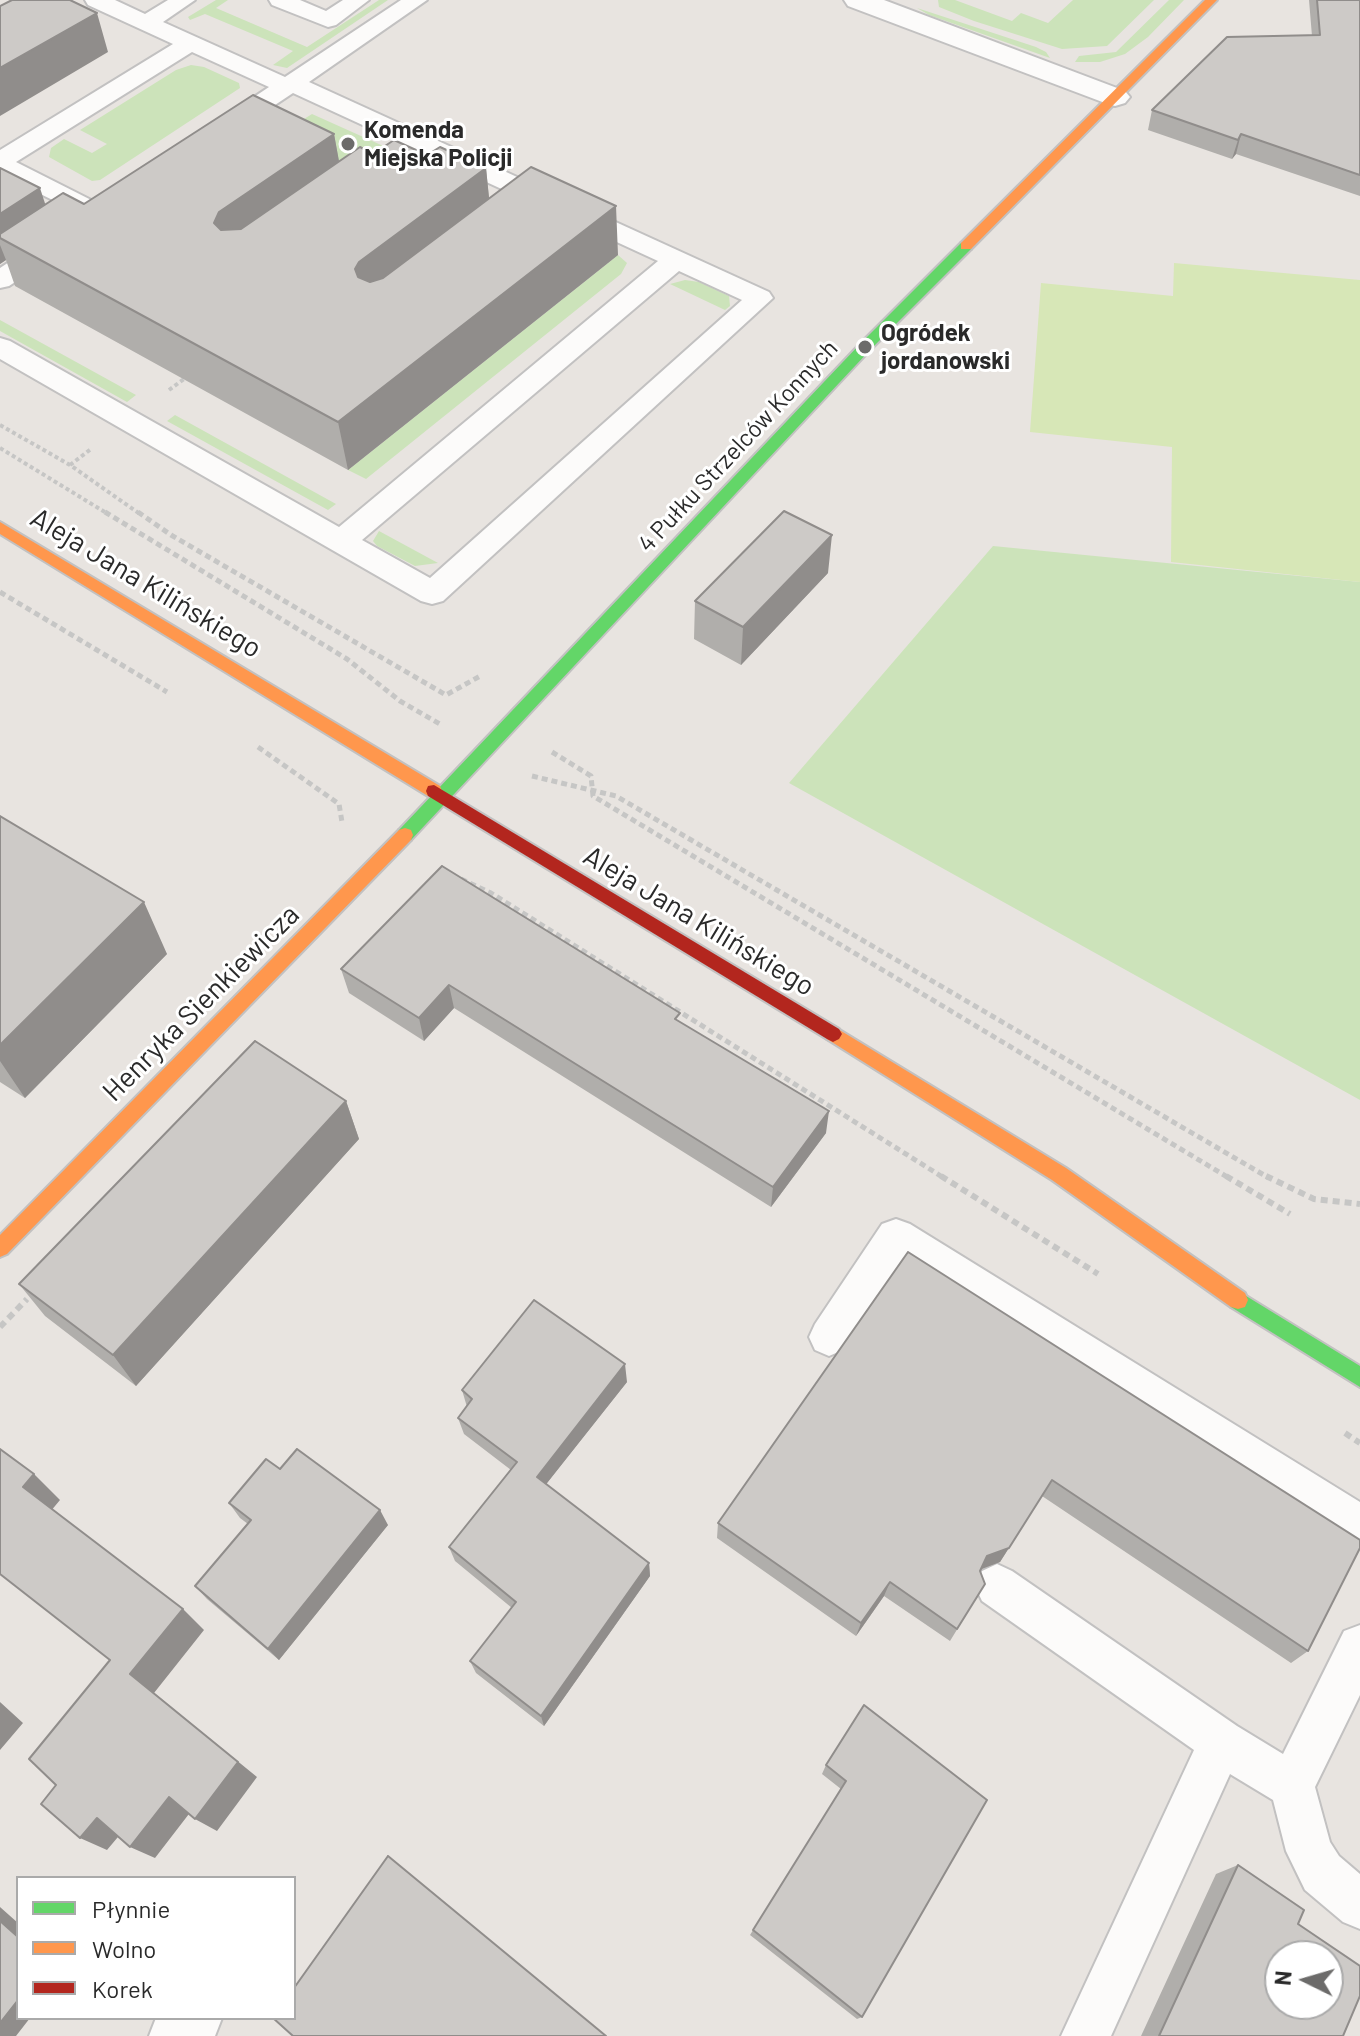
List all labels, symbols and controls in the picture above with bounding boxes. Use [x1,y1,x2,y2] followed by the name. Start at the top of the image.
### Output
[364,116,512,172] place label: Komenda Miejska Policji
[339,135,357,153] marker: Komenda Miejska Policji
[881,319,1010,375] place label: Ogródek jordanowski
[632,334,844,558] street label: 4 Pułku Strzelców Konnych
[856,338,874,356] marker: Ogródek jordanowski
[24,501,268,665] street label: Aleja Jana Kilińskiego
[577,839,821,1003] street label: Aleja Jana Kilińskiego
[96,898,306,1108] street label: Henryka Sienkiewicza
[16,1876,296,2020] legend
[92,1894,170,1923] text: Płynnie
[92,1934,156,1963] text: Wolno
[1264,1940,1344,2020] north arrow
[1268,1970,1296,1987] text: N
[92,1974,153,2003] text: Korek

